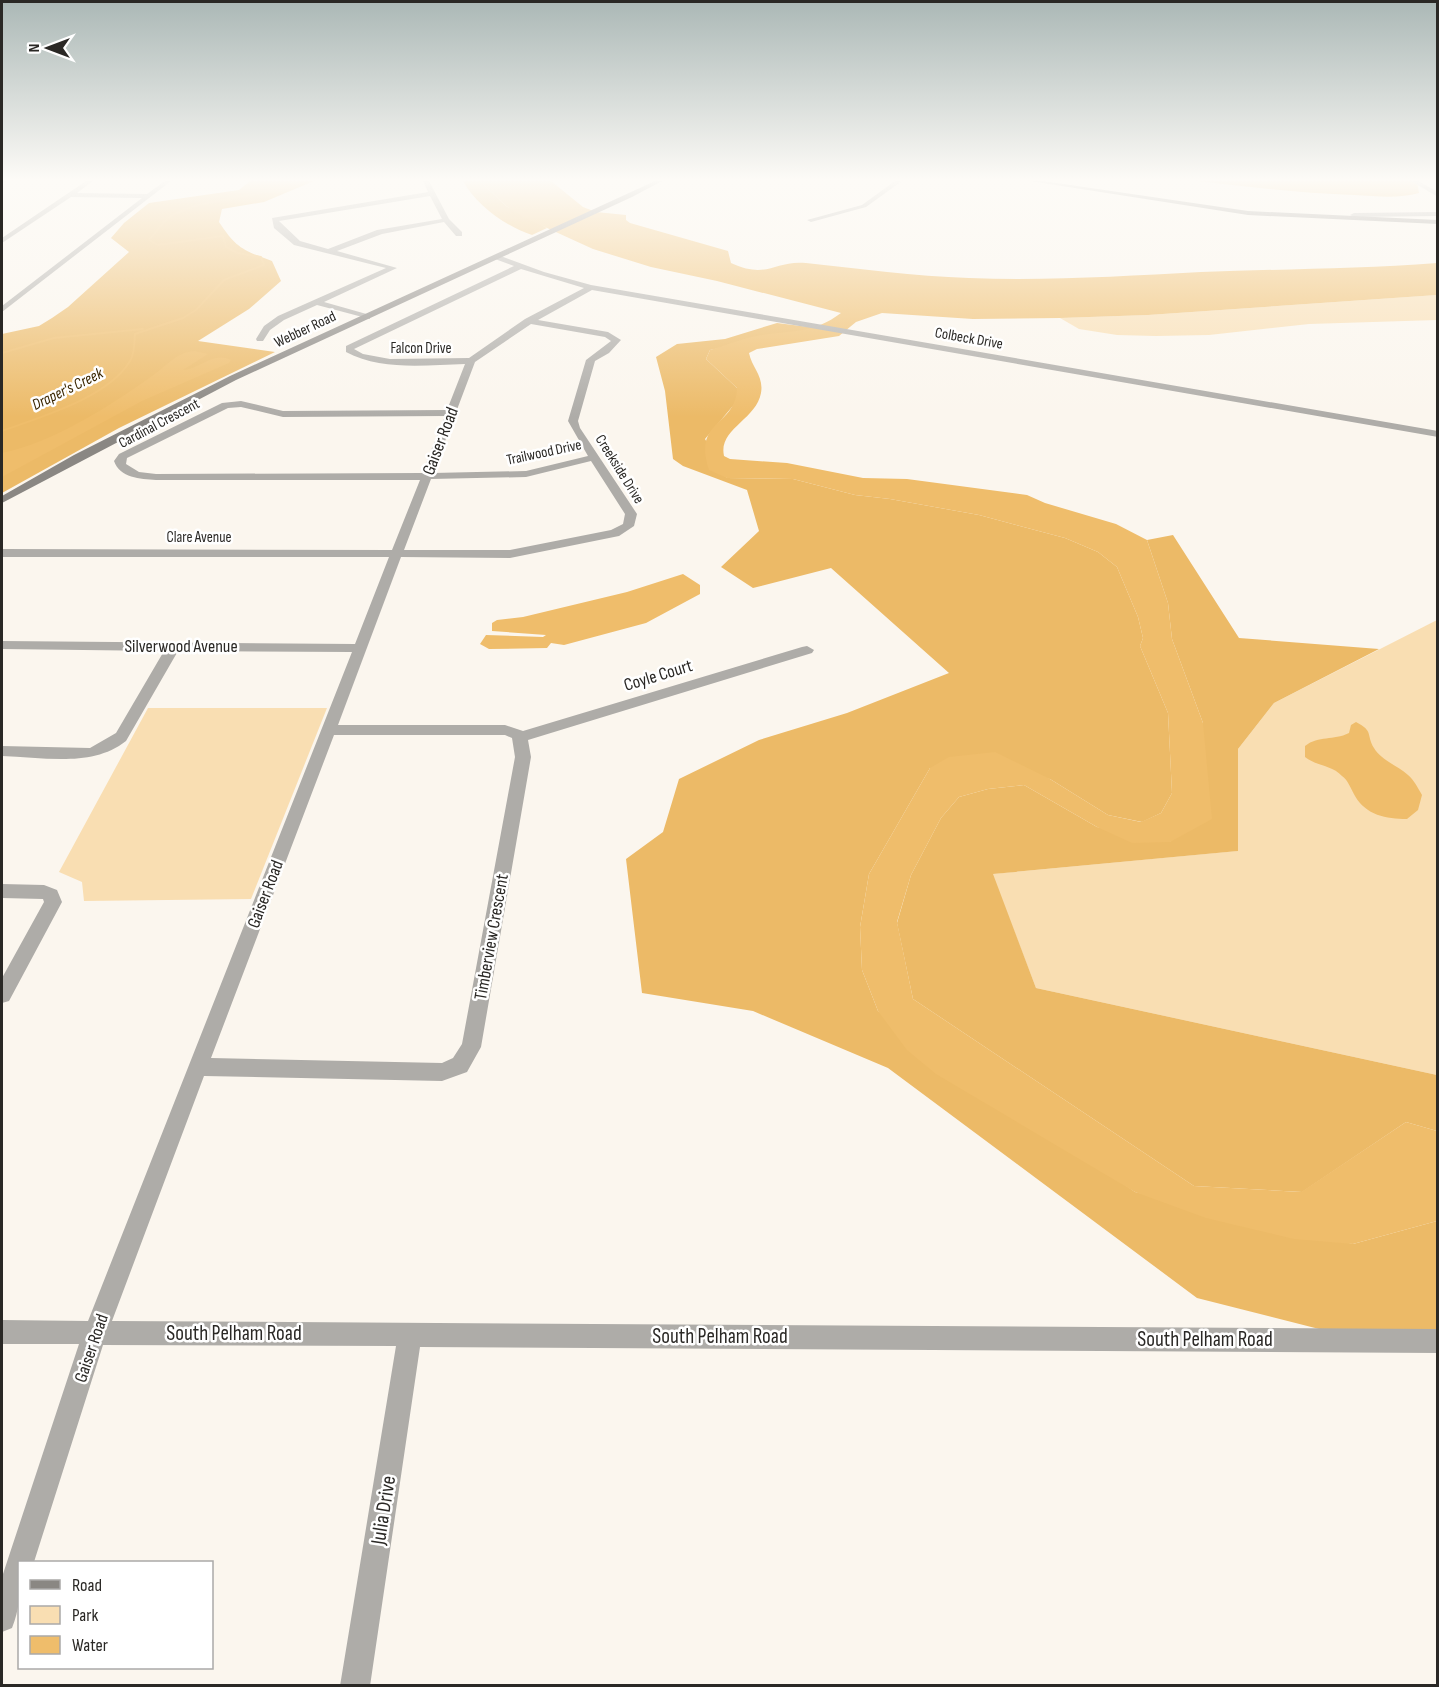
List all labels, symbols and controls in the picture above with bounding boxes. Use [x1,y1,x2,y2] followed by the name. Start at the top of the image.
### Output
[18,18,78,78] north arrow
[25,44,44,52] text: N
[271,307,339,352] street label: Webber Road
[933,323,1004,354] street label: Colbeck Drive
[390,339,452,358] street label: Falcon Drive
[29,364,107,415] water label: Draper's Creek
[115,394,203,453] street label: Cardinal Crescent
[418,404,463,478] street label: Gaiser Road
[591,431,648,507] street label: Creekside Drive
[505,435,583,470] street label: Trailwood Drive
[167,528,232,547] street label: Clare Avenue
[124,636,238,657] street label: Silverwood Avenue
[621,655,696,696] street label: Coyle Court
[243,857,288,931] street label: Gaiser Road
[470,872,513,1002] street label: Timberview Crescent
[70,1311,113,1385] street label: Gaiser Road
[166,1321,302,1346] street label: South Pelham Road
[652,1324,788,1349] street label: South Pelham Road
[1137,1327,1273,1352] street label: South Pelham Road
[366,1474,401,1547] street label: Julia Drive
[18,1561,213,1669] legend
[72,1575,102,1596] text: Road
[72,1605,98,1626] text: Park
[72,1635,108,1656] text: Water

